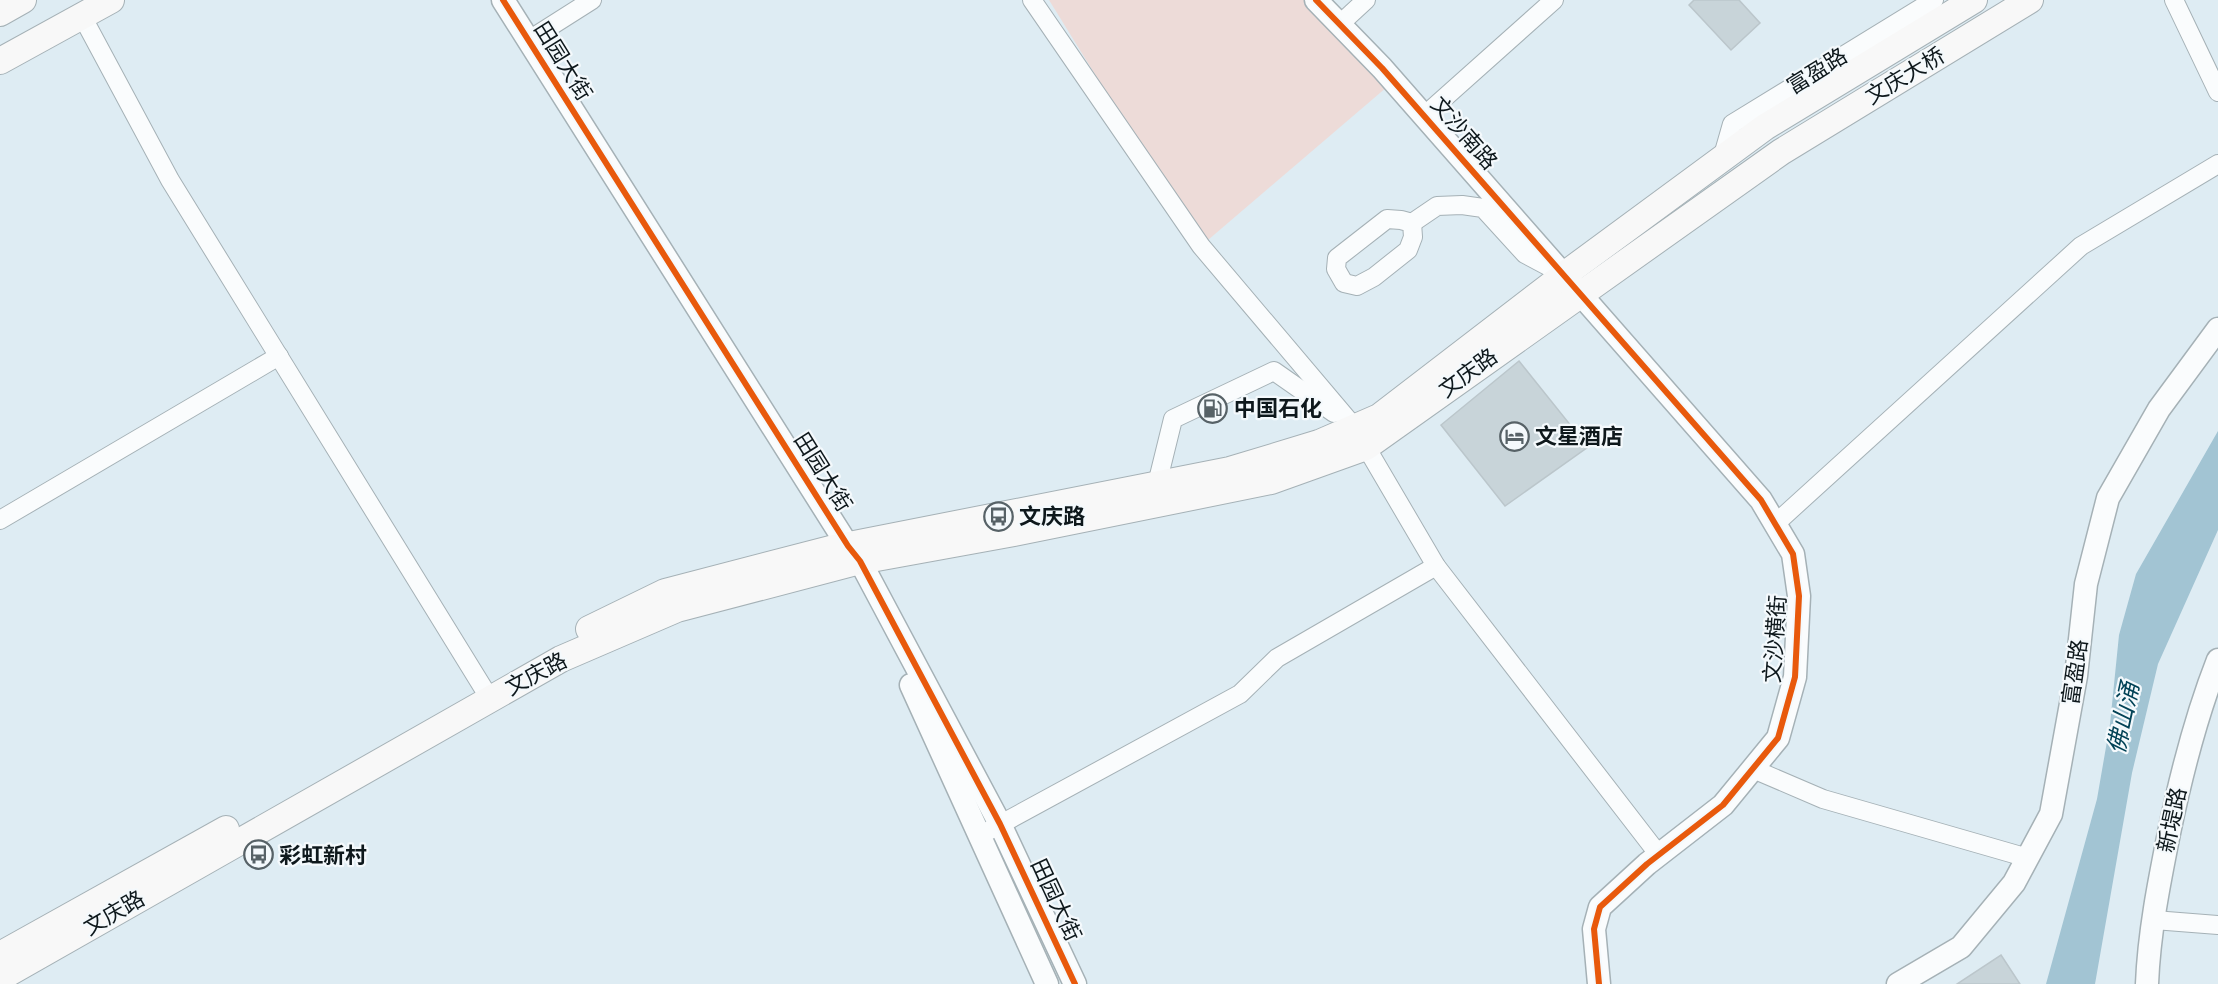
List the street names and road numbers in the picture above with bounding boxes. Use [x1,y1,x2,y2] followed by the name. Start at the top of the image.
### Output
[528,17,598,105] street label: 田园大街
[1782,42,1852,100] street label: 富盈路
[1860,42,1950,110] street label: 文庆大桥
[1425,91,1503,175] street label: 文沙南路
[1433,343,1503,403] street label: 文庆路
[788,428,858,516] street label: 田园大街
[1758,594,1792,684] street label: 文沙横街
[2057,637,2093,707] street label: 富盈路
[501,647,571,701] street label: 文庆路
[2152,785,2192,855] street label: 新堤路
[1025,854,1087,946] street label: 田园大街
[79,885,149,941] street label: 文庆路

